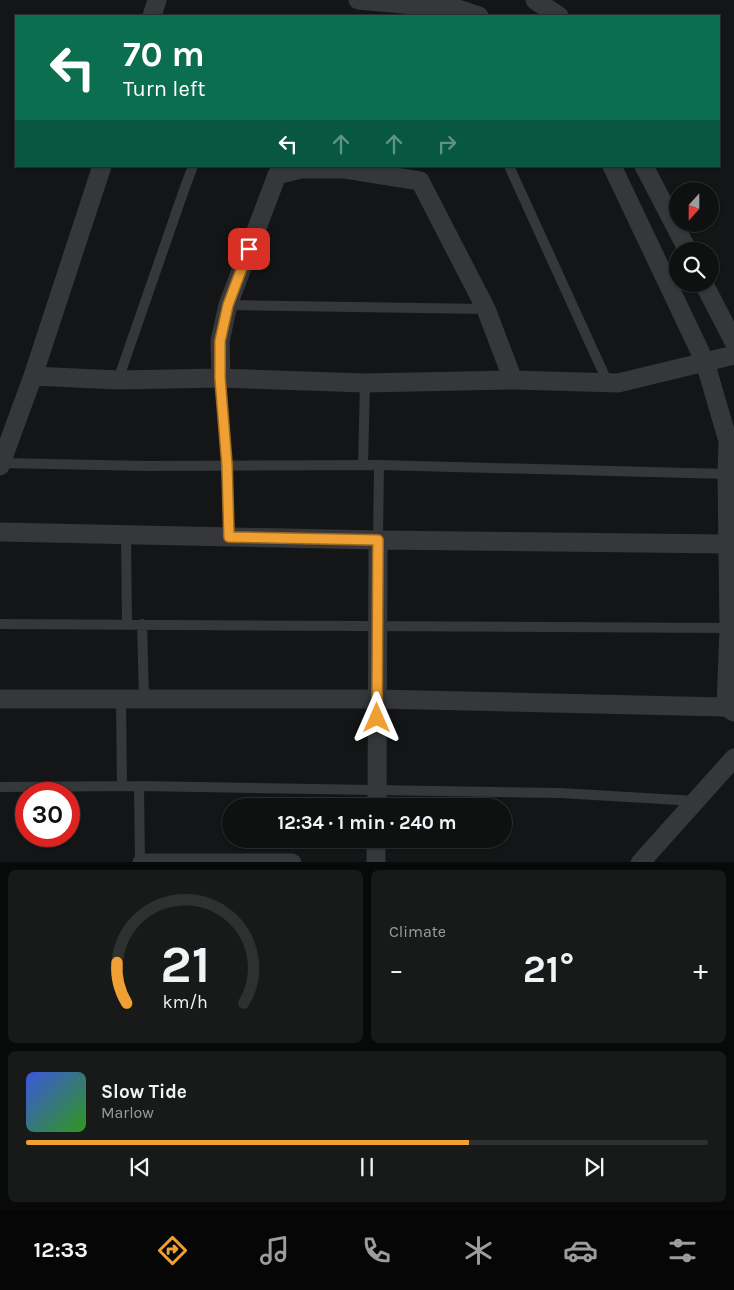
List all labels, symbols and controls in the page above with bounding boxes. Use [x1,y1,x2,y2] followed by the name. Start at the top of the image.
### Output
[123,34,205,75] text: 70 m
[40,35,105,100] icon: left
[123,76,206,102] text: Turn left
[274,130,302,158] icon: left
[327,130,355,158] icon: ahead
[380,130,408,158] icon: ahead
[433,130,461,158] icon: right
[669,182,719,232] north arrow
[669,182,719,292] map controls
[228,228,270,270] pin
[235,235,263,263] icon: arrive
[669,242,719,292] button: search
[350,691,402,743] position arrow
[15,782,80,847] speed limit sign: 30
[277,812,457,834] text: 12:34 · 1 min · 240 m
[389,922,446,941] text: Climate
[161,934,211,995] text: 21
[523,947,574,992] text: 21°
[389,953,404,986] text: −
[693,953,708,986] text: +
[163,992,208,1013] text: km/h
[101,1081,187,1103] text: Slow Tide
[101,1103,154,1122] text: Marlow
[126,1153,154,1181] icon: previous
[353,1153,381,1181] icon: pause
[580,1153,608,1181] icon: next
[155,1233,190,1268] icon: directions
[257,1233,292,1268] icon: music
[359,1233,394,1268] icon: phone
[461,1233,496,1268] icon: climate
[563,1233,598,1268] icon: car
[665,1233,700,1268] icon: filters
[34,1237,88,1263] text: 12:33

